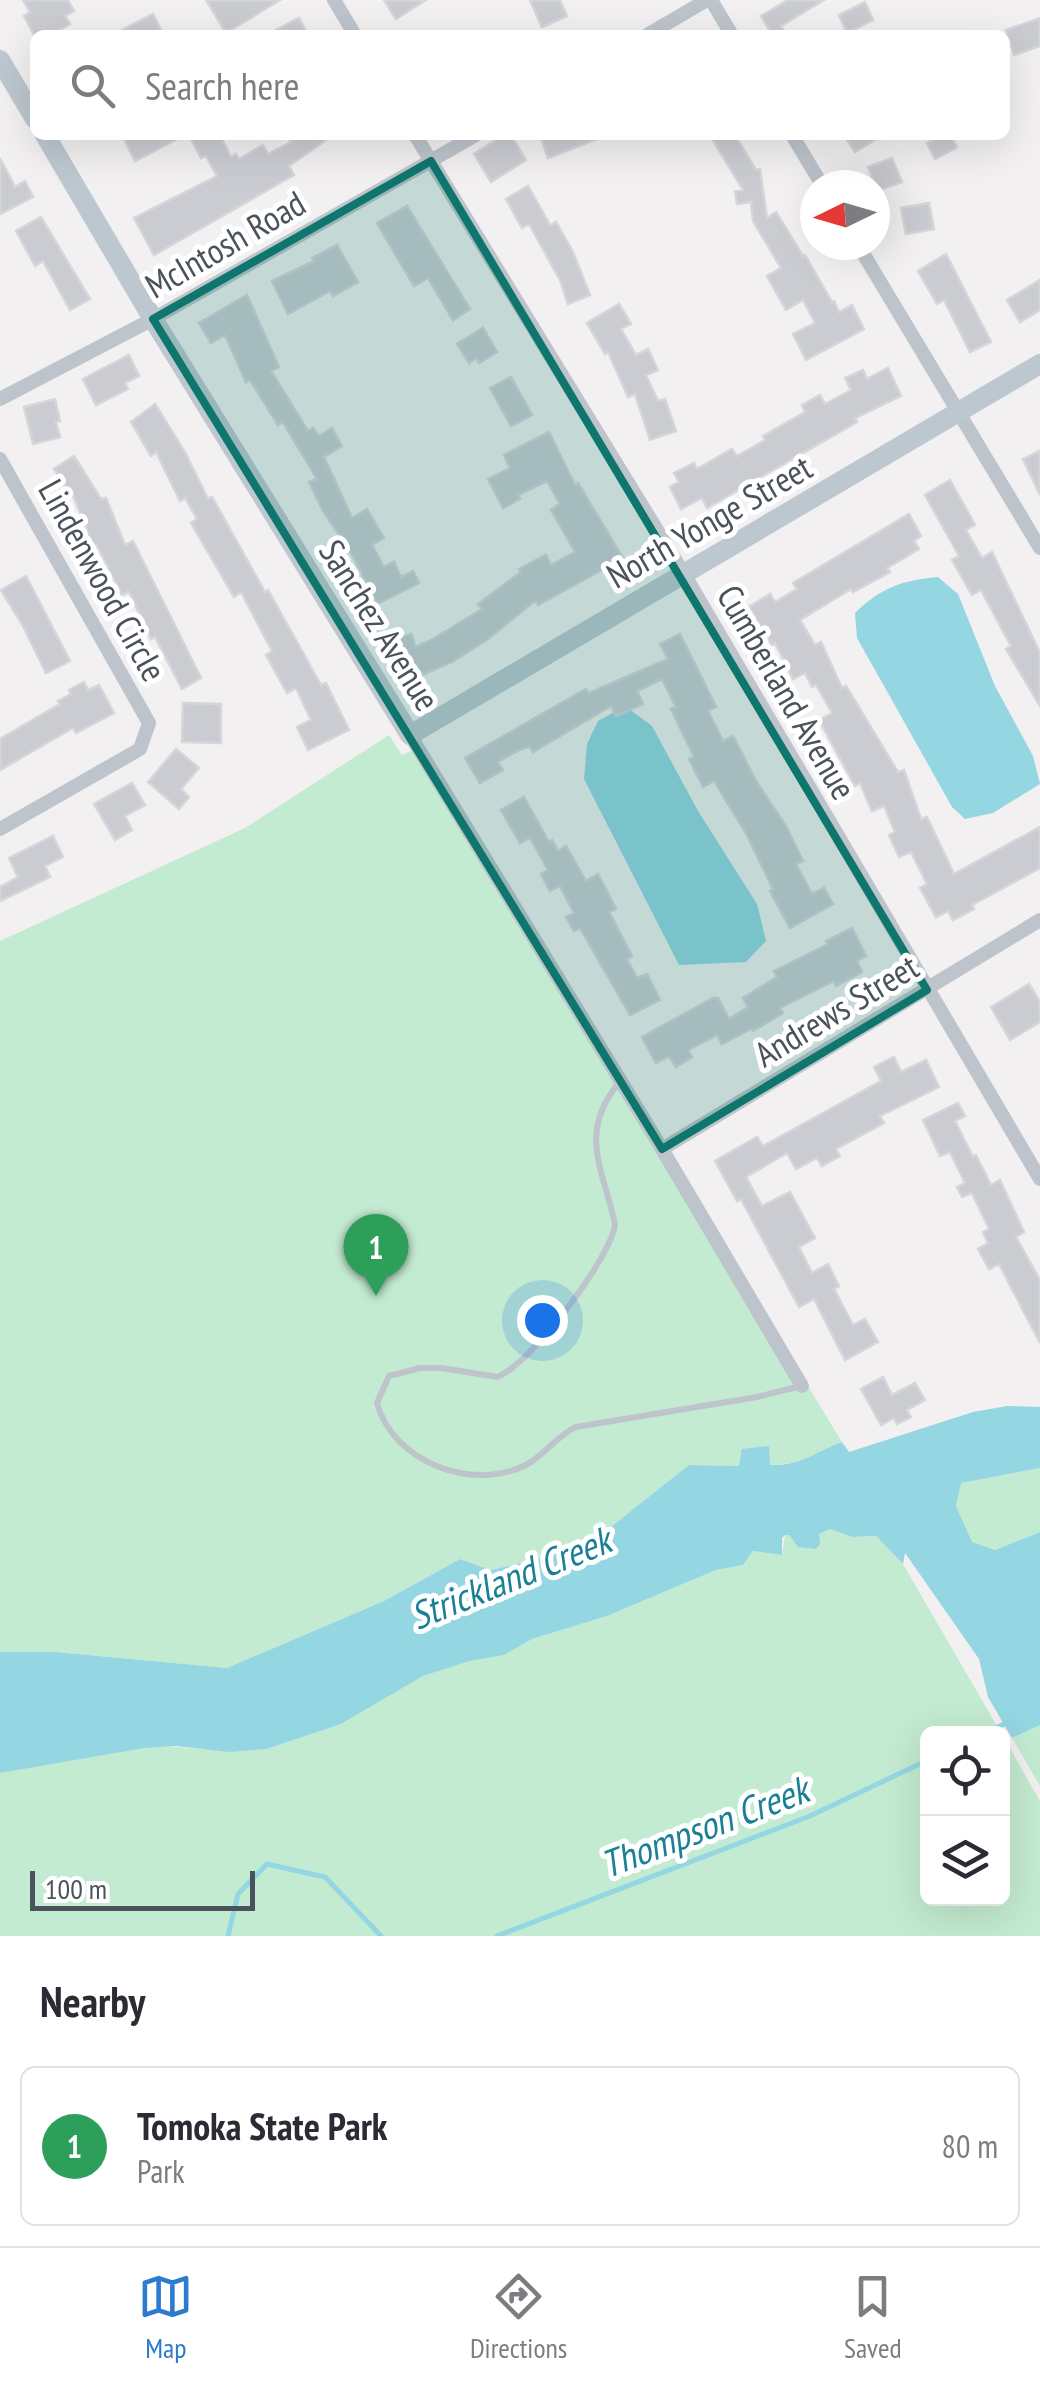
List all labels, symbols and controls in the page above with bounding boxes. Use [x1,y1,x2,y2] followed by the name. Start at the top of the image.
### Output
[30,30,1010,140] search box
[65,58,120,113] icon: search
[145,61,299,110] text: Search here
[800,170,890,260] north arrow
[137,180,313,308] street label: McIntosh Road
[598,444,820,598] street label: North Yonge Street
[29,471,177,689] street label: Lindenwood Circle
[309,531,451,719] street label: Sanchez Avenue
[707,576,867,808] street label: Cumberland Avenue
[746,943,927,1077] street label: Andrews Street
[344,1214,408,1296] pin: 1
[517,1295,568,1346] your location
[403,1513,621,1639] water label: Strickland Creek
[920,1726,1010,1906] map controls
[920,1726,1010,1816] button: locate
[593,1762,819,1888] water label: Thompson Creek
[920,1816,1010,1906] button: layers
[30,1866,255,1910] scale bar
[45,1870,107,1907] text: 100 m
[40,1974,145,2029] text: Nearby
[137,2101,387,2150] text: Tomoka State Park
[67,2125,82,2167] text: 1
[942,2125,998,2167] text: 80 m
[137,2150,185,2192] text: Park
[138,2269,193,2366] tab: Map
[470,2269,567,2366] tab: Directions
[844,2269,902,2366] tab: Saved

